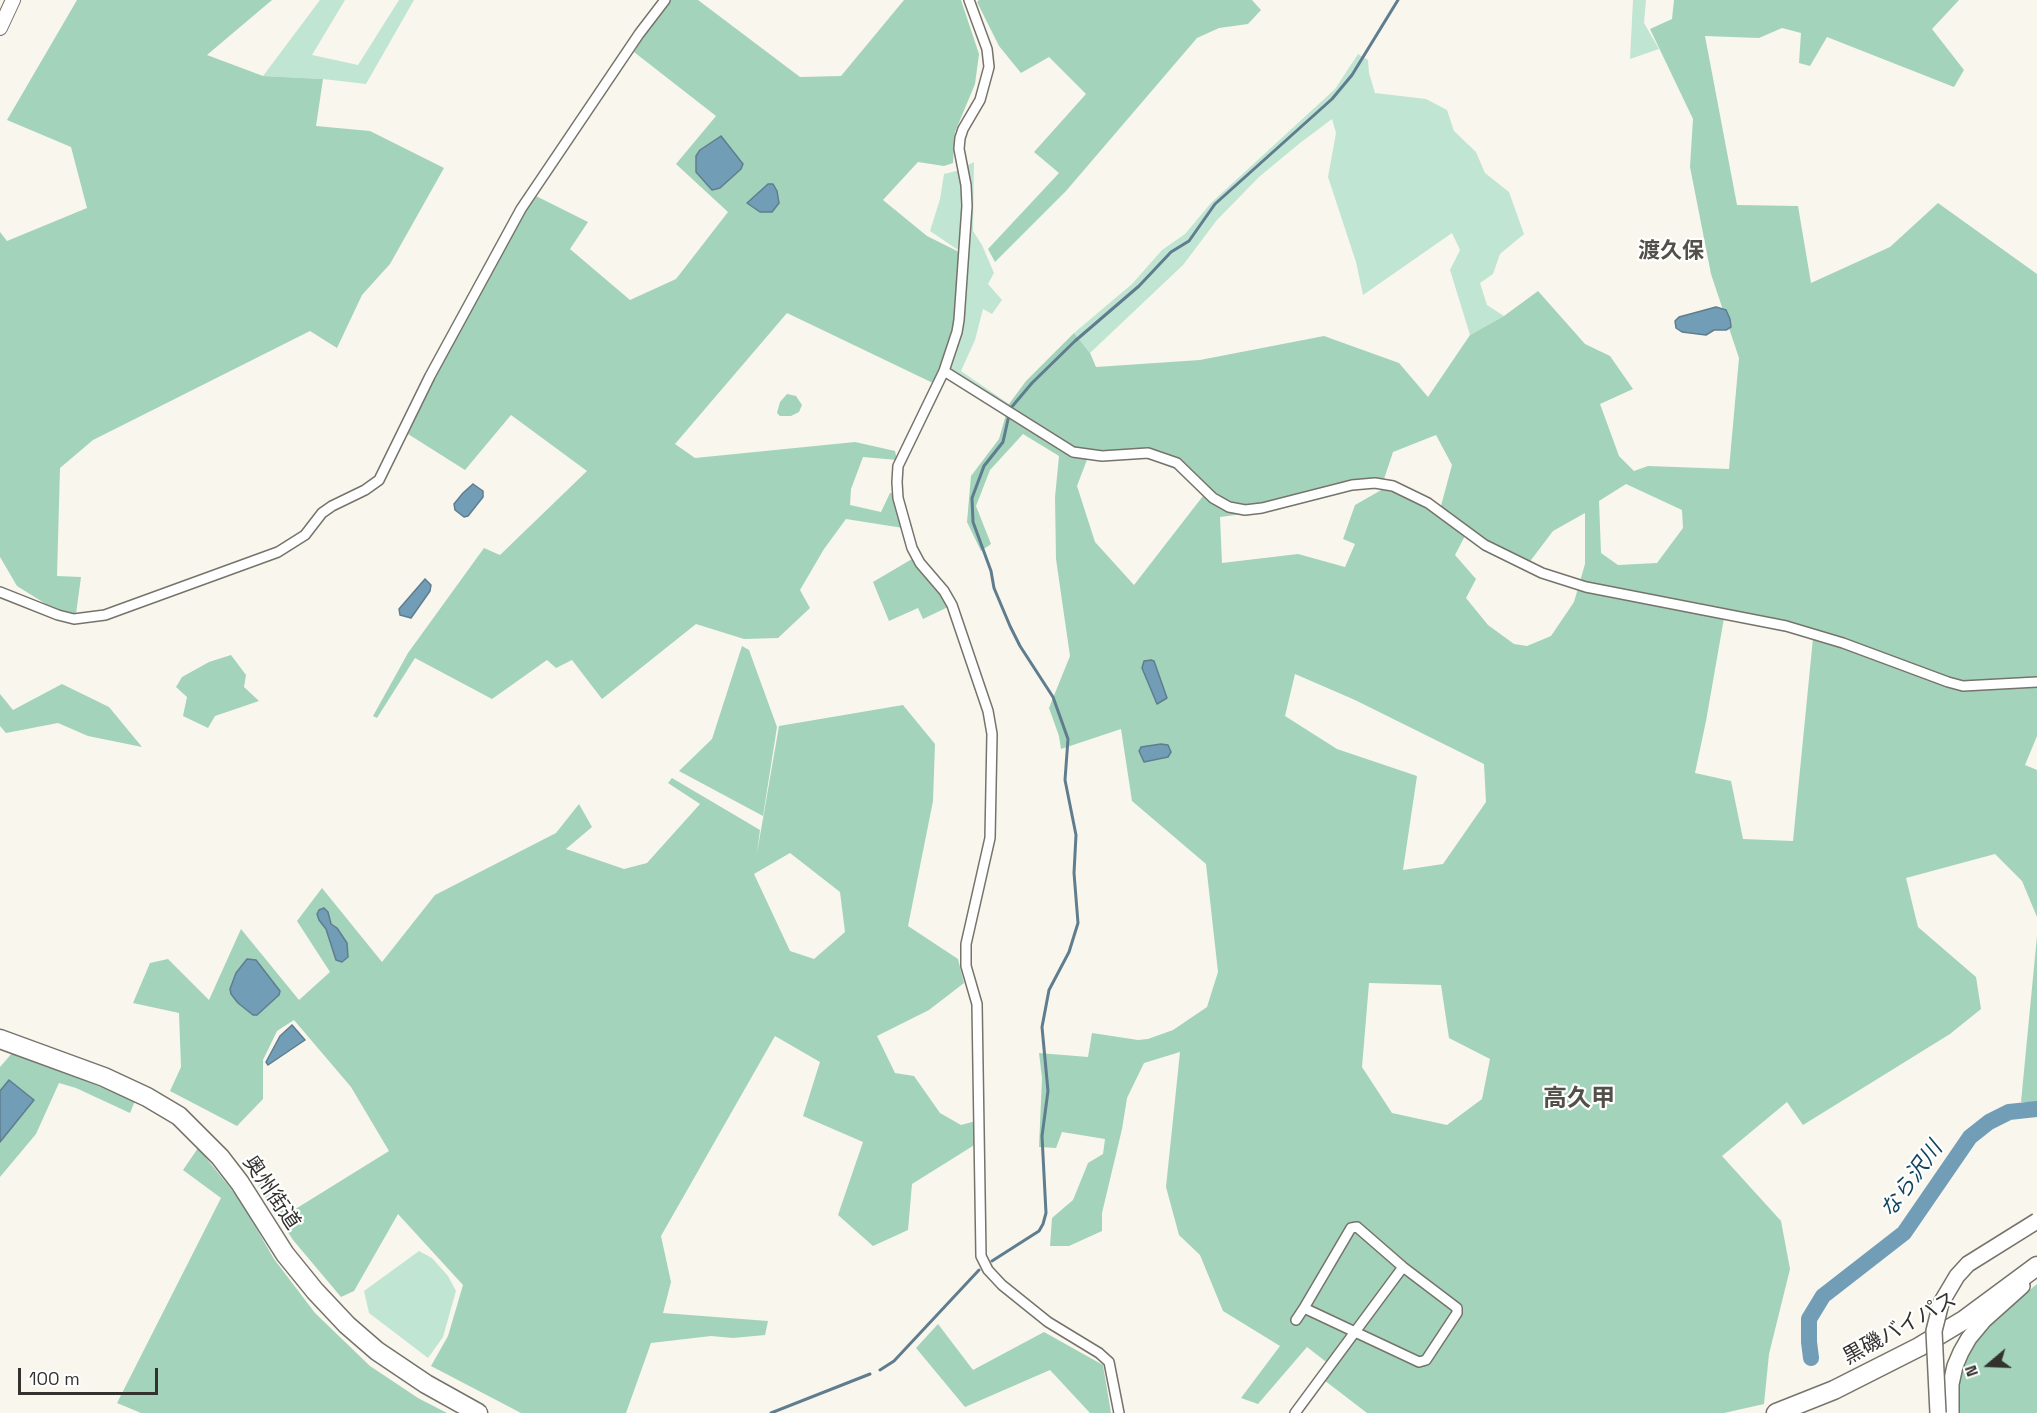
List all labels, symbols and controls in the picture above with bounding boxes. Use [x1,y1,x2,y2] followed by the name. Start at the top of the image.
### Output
[1638,239,1704,265] district label: 渡久保
[1543,1085,1615,1113] district label: 高久甲
[1875,1137,1949,1223] water label: なら沢川
[237,1151,305,1235] street label: 奥州街道
[1839,1287,1961,1371] street label: 黒磯バイパス
[1959,1335,2019,1395] north arrow
[21,1356,160,1394] scale bar
[1960,1363,1983,1380] text: N
[29,1367,80,1390] text: 100 m

